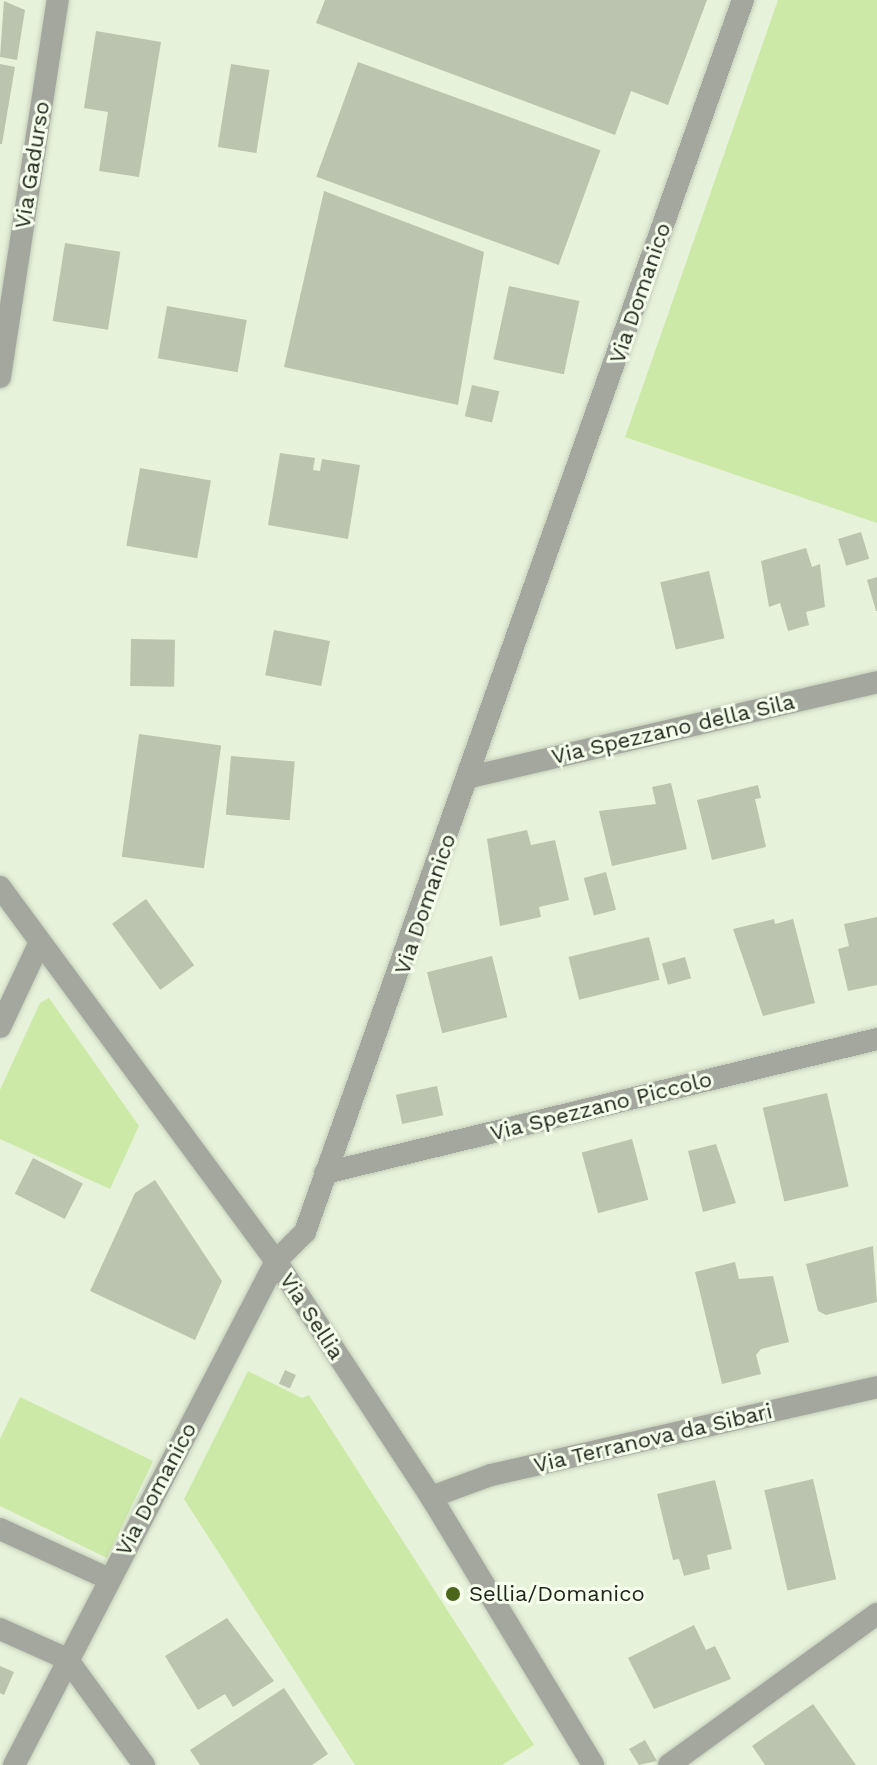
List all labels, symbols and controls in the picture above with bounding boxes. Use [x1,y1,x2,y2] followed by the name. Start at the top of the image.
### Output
[9,99,55,231] street label: Via Gadurso
[604,219,676,367] street label: Via Domanico
[548,688,798,770] street label: Via Spezzano della Sila
[389,830,461,978] street label: Via Domanico
[487,1066,715,1146] street label: Via Spezzano Piccolo
[274,1267,350,1365] street label: Via Sellia
[530,1397,776,1479] street label: Via Terranova da Sibari
[110,1418,202,1560] street label: Via Domanico
[469,1581,645,1607] place label: Sellia/Domanico
[444,1585,462,1603] marker: Sellia/Domanico

